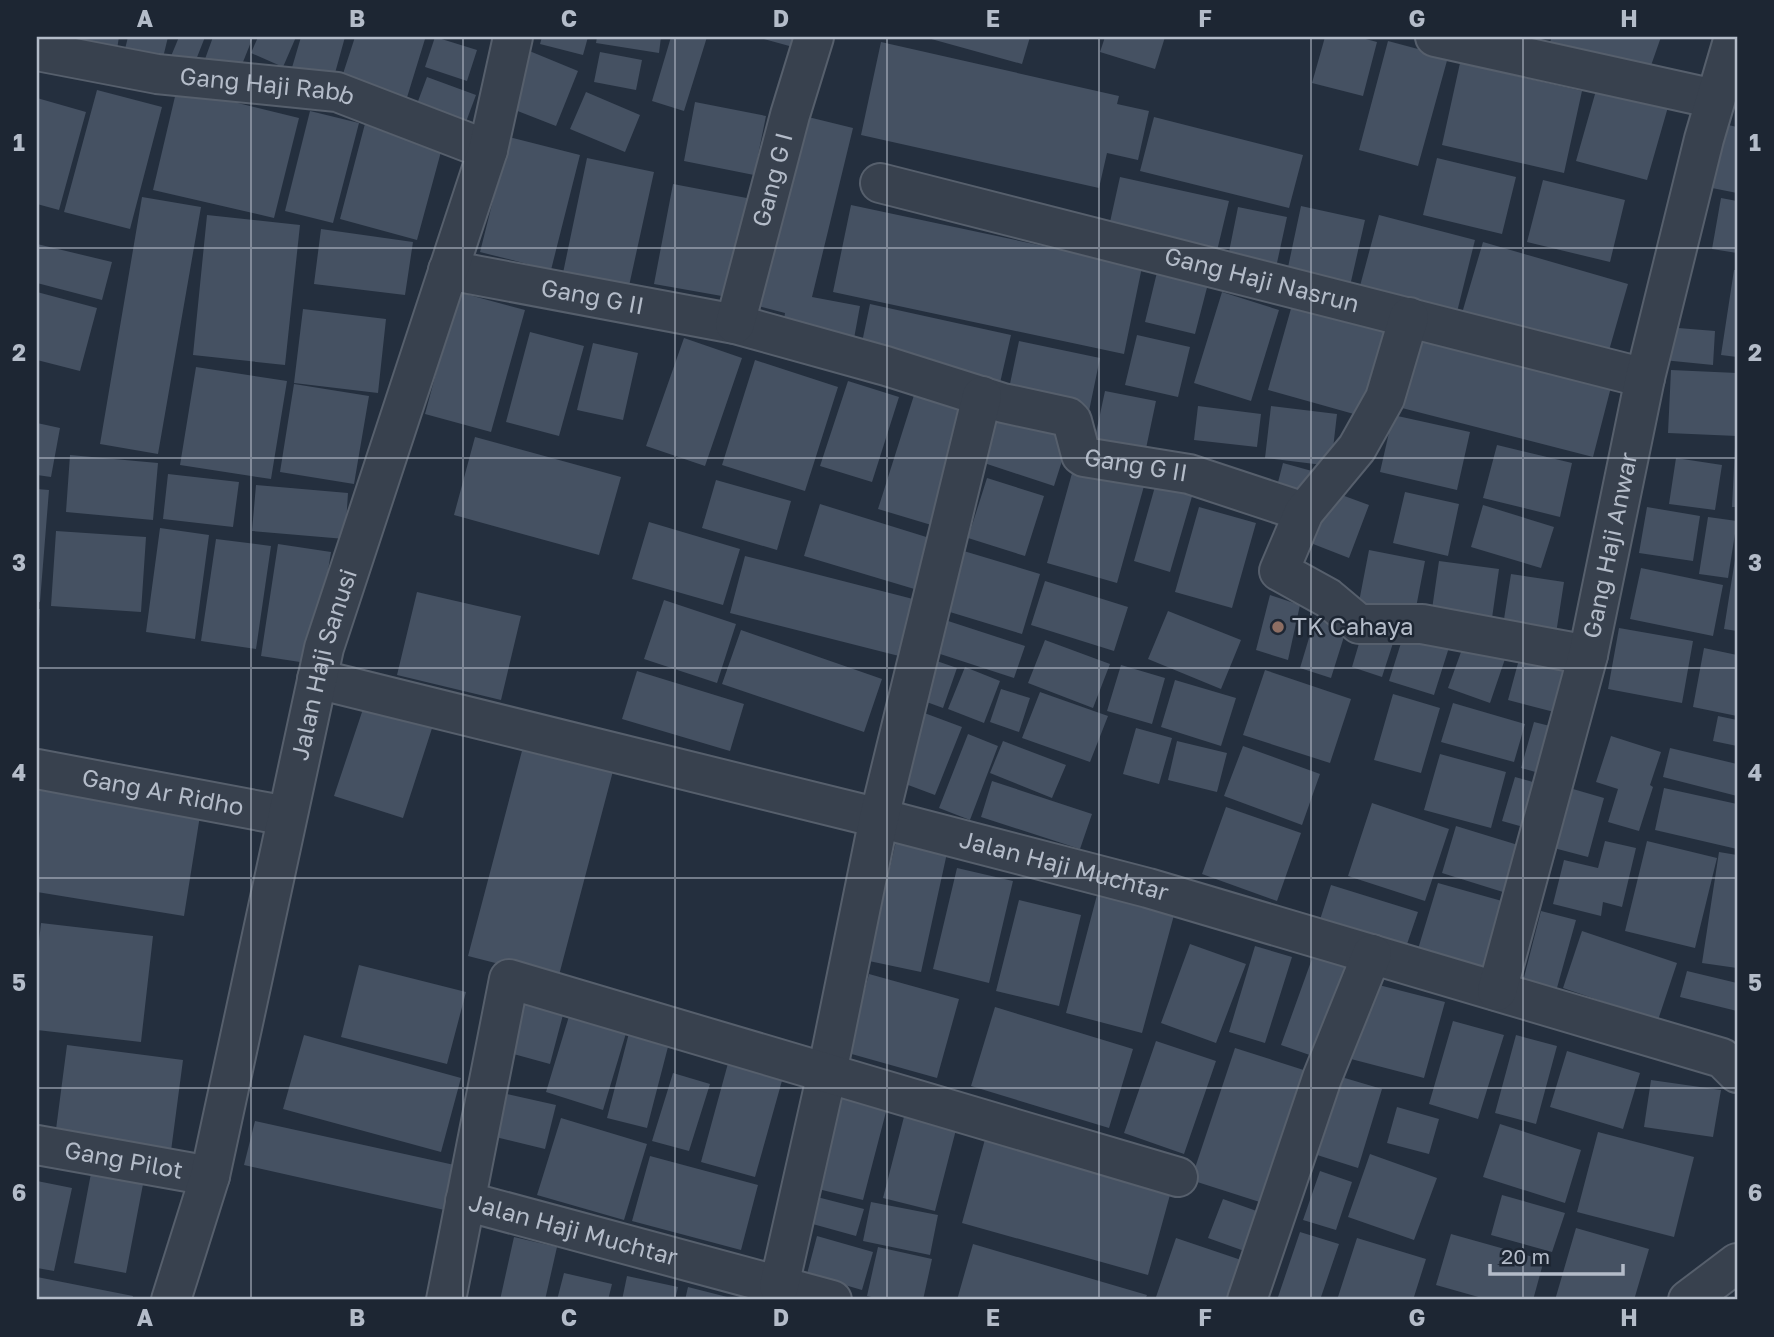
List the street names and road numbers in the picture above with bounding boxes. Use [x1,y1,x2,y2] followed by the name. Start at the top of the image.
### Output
[178,60,359,111] street label: Gang Haji Rabb
[745,129,798,230] street label: Gang G I
[1162,240,1363,318] street label: Gang Haji Nasrun
[539,272,647,320] street label: Gang G II
[1082,441,1190,487] street label: Gang G II
[1576,450,1642,641] street label: Gang Haji Anwar
[284,565,362,763] street label: Jalan Haji Sanusi
[80,762,246,821] street label: Gang Ar Ridho
[957,824,1172,906] street label: Jalan Haji Muchtar
[62,1134,185,1184] street label: Gang Pilot
[466,1187,681,1271] street label: Jalan Haji Muchtar

